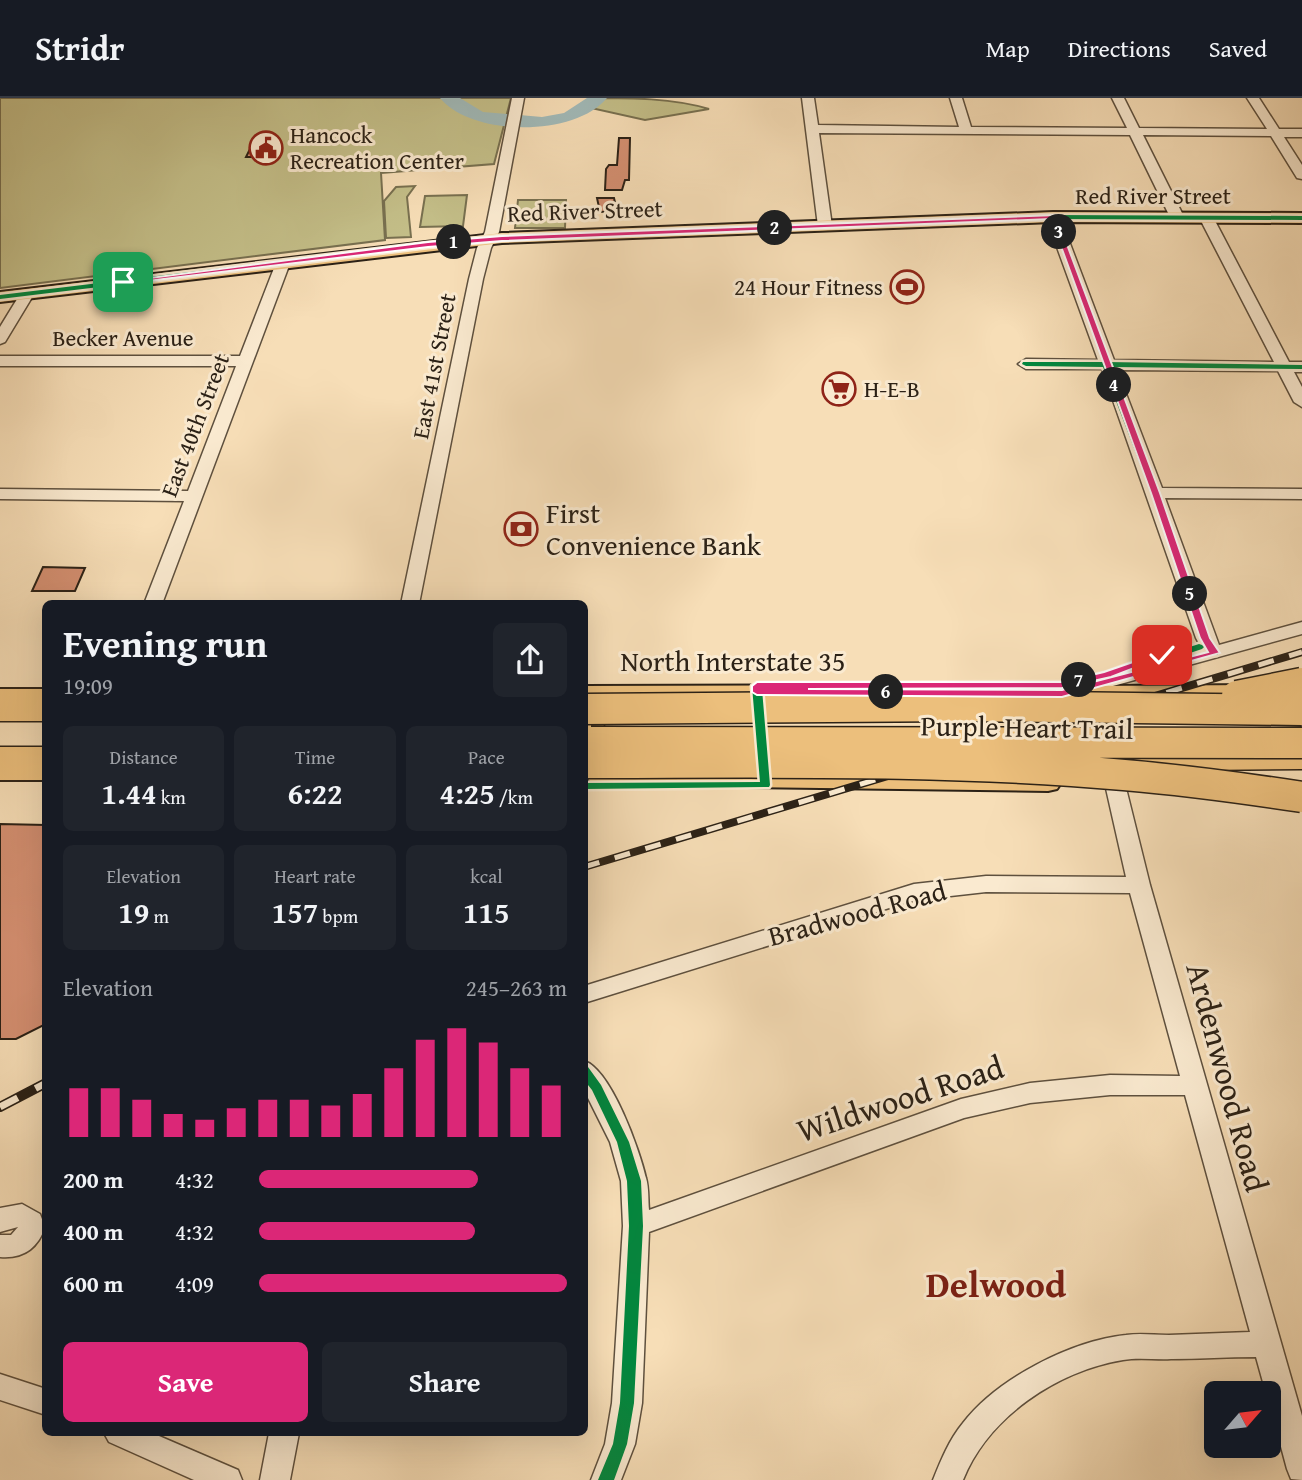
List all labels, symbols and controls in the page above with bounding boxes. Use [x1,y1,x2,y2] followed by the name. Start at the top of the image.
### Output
[35,24,124,72] text: Stridr
[986,31,1030,66] text: Map
[1068,31,1171,66] text: Directions
[1209,31,1267,66] text: Saved
[290,118,464,177] place label: Hancock Recreation Center
[247,129,285,167] public building icon: Hancock Recreation Center
[1075,179,1231,212] street label: Red River Street
[507,191,663,230] street label: Red River Street
[758,211,792,246] pin: 2
[770,213,779,241] text: 2
[1042,214,1076,250] pin: 3
[1054,217,1063,245] text: 3
[436,225,472,260] pin: 1
[449,227,458,255] text: 1
[93,252,153,312] pin
[104,263,142,301] icon: arrive
[888,268,926,306] sports icon: 24 Hour Fitness
[734,270,883,303] place label: 24 Hour Fitness
[403,290,464,441] street label: East 41st Street
[53,321,193,354] street label: Becker Avenue
[152,348,237,501] street label: East 40th Street
[1096,368,1132,402] pin: 4
[820,370,858,408] supermarket icon: H-E-B
[1109,370,1118,398] text: 4
[864,372,920,405] place label: H-E-B
[546,492,762,565] place label: First Convenience Bank
[502,510,540,548] bank icon: First Convenience Bank
[1172,576,1208,612] pin: 5
[1185,579,1194,607] text: 5
[63,615,267,671] text: Evening run
[493,623,567,697] button: share
[1132,625,1192,685] pin
[1143,636,1181,674] icon: check
[620,640,846,681] street label: North Interstate 35
[1062,662,1096,698] pin: 7
[1074,665,1083,693] text: 7
[63,669,113,702] text: 19:09
[868,674,903,710] pin: 6
[881,677,890,705] text: 6
[920,704,1134,749] street label: Purple Heart Trail
[110,743,178,771] text: Distance
[295,743,335,771] text: Time
[468,743,505,771] text: Pace
[101,771,157,815] text: 1.44
[287,771,343,815] text: 6:22
[440,771,495,815] text: 4:25
[157,783,186,811] text: km
[495,783,533,811] text: /km
[106,862,181,890] text: Elevation
[274,862,356,890] text: Heart rate
[470,862,503,890] text: kcal
[763,869,951,956] street label: Bradwood Road
[118,890,149,934] text: 19
[272,890,318,934] text: 157
[463,890,510,934] text: 115
[149,902,169,930] text: m
[318,902,358,930] text: bpm
[1174,957,1282,1197] street label: Ardenwood Road
[63,971,153,1004] text: Elevation
[466,971,567,1004] text: 245–263 m
[790,1042,1010,1154] street label: Wildwood Road
[63,1163,124,1196] text: 200 m
[175,1163,214,1196] text: 4:32
[63,1215,124,1248] text: 400 m
[175,1215,214,1248] text: 4:32
[926,1256,1067,1311] district label: Delwood
[63,1267,124,1300] text: 600 m
[175,1267,214,1300] text: 4:09
[63,1342,308,1422] button: Save
[322,1342,567,1422] button: Share
[1204,1381,1281,1458] north arrow
[1204,1381,1281,1458] map controls

